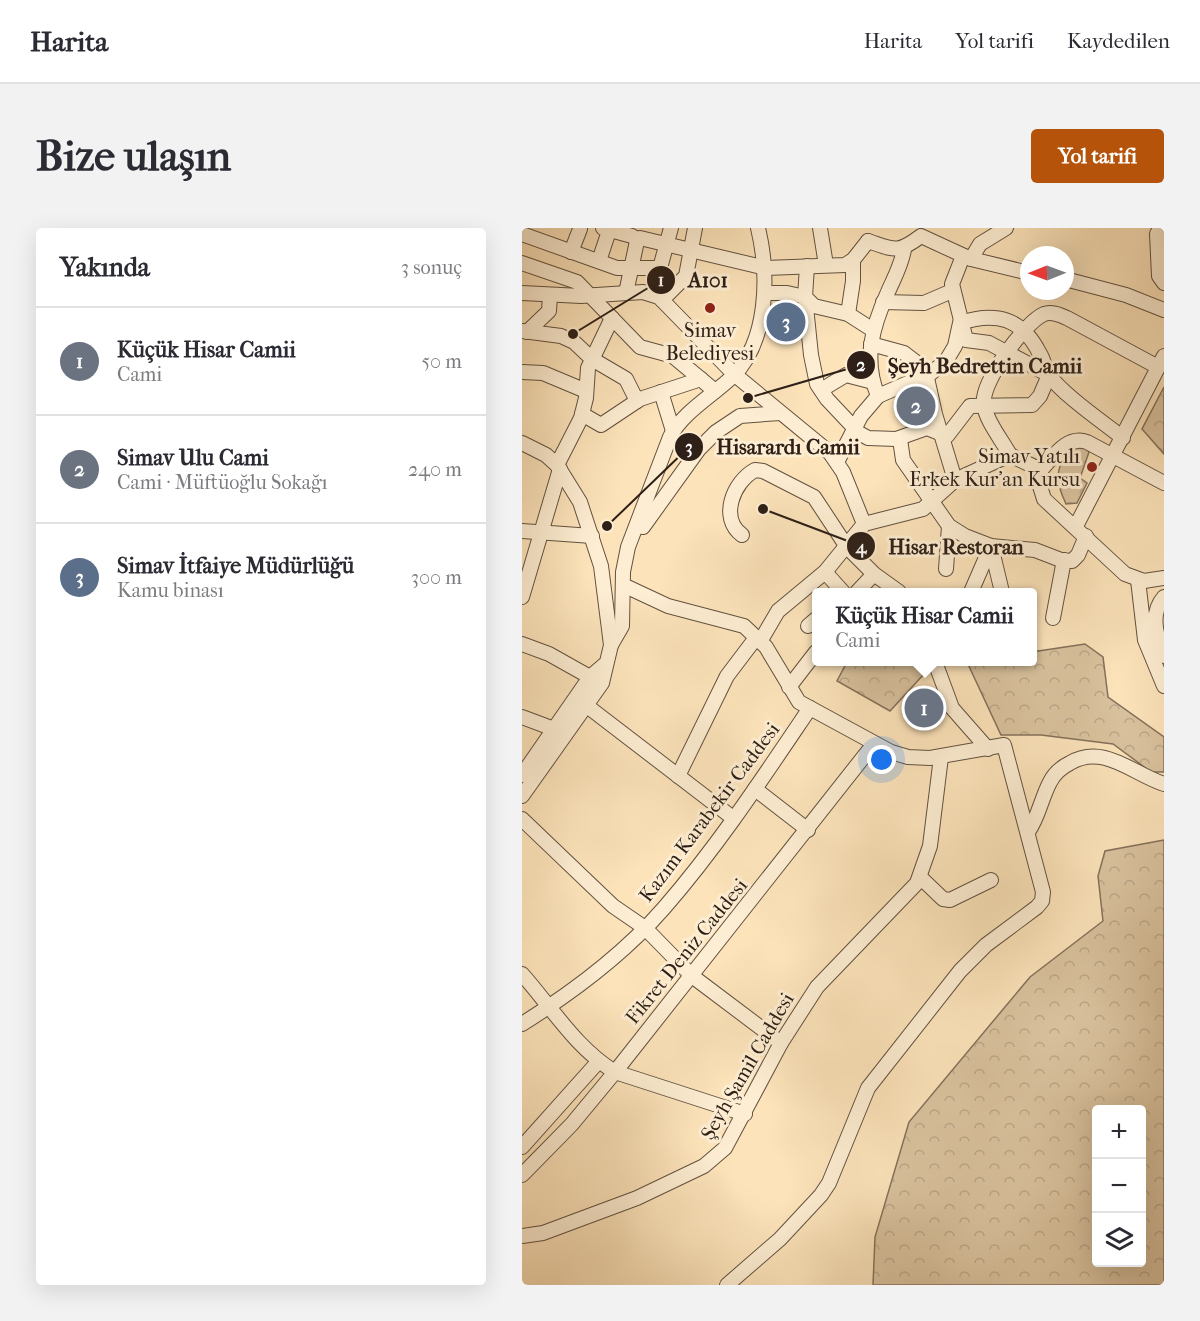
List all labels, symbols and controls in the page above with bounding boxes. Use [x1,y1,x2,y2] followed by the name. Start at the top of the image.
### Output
[30,25,108,58] text: Harita
[864,29,922,53] text: Harita
[955,29,1034,53] text: Yol tarifi
[1067,29,1170,53] text: Kaydedilen
[1031,129,1164,183] button: Yol tarifi
[36,132,231,181] text: Bize ulaşın
[1020,246,1074,300] north arrow
[60,252,150,283] text: Yakında
[401,256,462,279] text: 3 sonuç
[646,260,740,299] callout: A101
[686,268,728,292] text: A101
[658,270,664,291] text: 1
[766,300,806,344] pin: 3
[703,301,717,315] marker: Simav Belediyesi
[666,319,754,365] place label: Simav Belediyesi
[117,337,296,363] text: Küçük Hisar Camii
[846,346,1094,385] callout: Şeyh Bedrettin Camii
[76,350,83,373] text: 1
[421,350,462,373] text: 50 m
[888,354,1083,379] text: Şeyh Bedrettin Camii
[856,355,866,376] text: 2
[117,363,162,386] text: Cami
[896,384,936,429] pin: 2
[674,427,872,466] callout: Hisarardı Camii
[716,435,861,459] text: Hisarardı Camii
[685,437,693,458] text: 3
[117,445,269,471] text: Simav Ulu Cami
[909,445,1081,491] place label: Simav Yatılı Erkek Kur'an Kursu
[74,458,85,481] text: 2
[408,458,462,481] text: 240 m
[1085,460,1099,474] marker: Simav Yatılı Erkek Kur'an Kursu
[117,471,328,494] text: Cami · Müftüoğlu Sokağı
[846,527,1036,566] callout: Hisar Restoran
[888,535,1025,559] text: Hisar Restoran
[855,537,868,558] text: 4
[117,553,354,579] text: Simav İtfaiye Müdürlüğü
[75,566,84,589] text: 3
[411,566,462,589] text: 300 m
[117,579,224,602] text: Kamu binası
[812,588,1037,666] popup
[835,603,1014,629] text: Küçük Hisar Camii
[835,629,880,652] text: Cami
[904,686,944,730] pin: 1
[634,718,784,906] street label: Kazım Karabekir Caddesi
[867,745,896,774] your location
[621,874,752,1029] street label: Fikret Deniz Caddesi
[696,989,799,1144] street label: Şeyh Şamil Caddesi
[1092,1105,1146,1267] map controls
[1092,1105,1146,1159] button: +
[1092,1159,1146,1213] button: −
[1092,1213,1146,1267] button: layers

